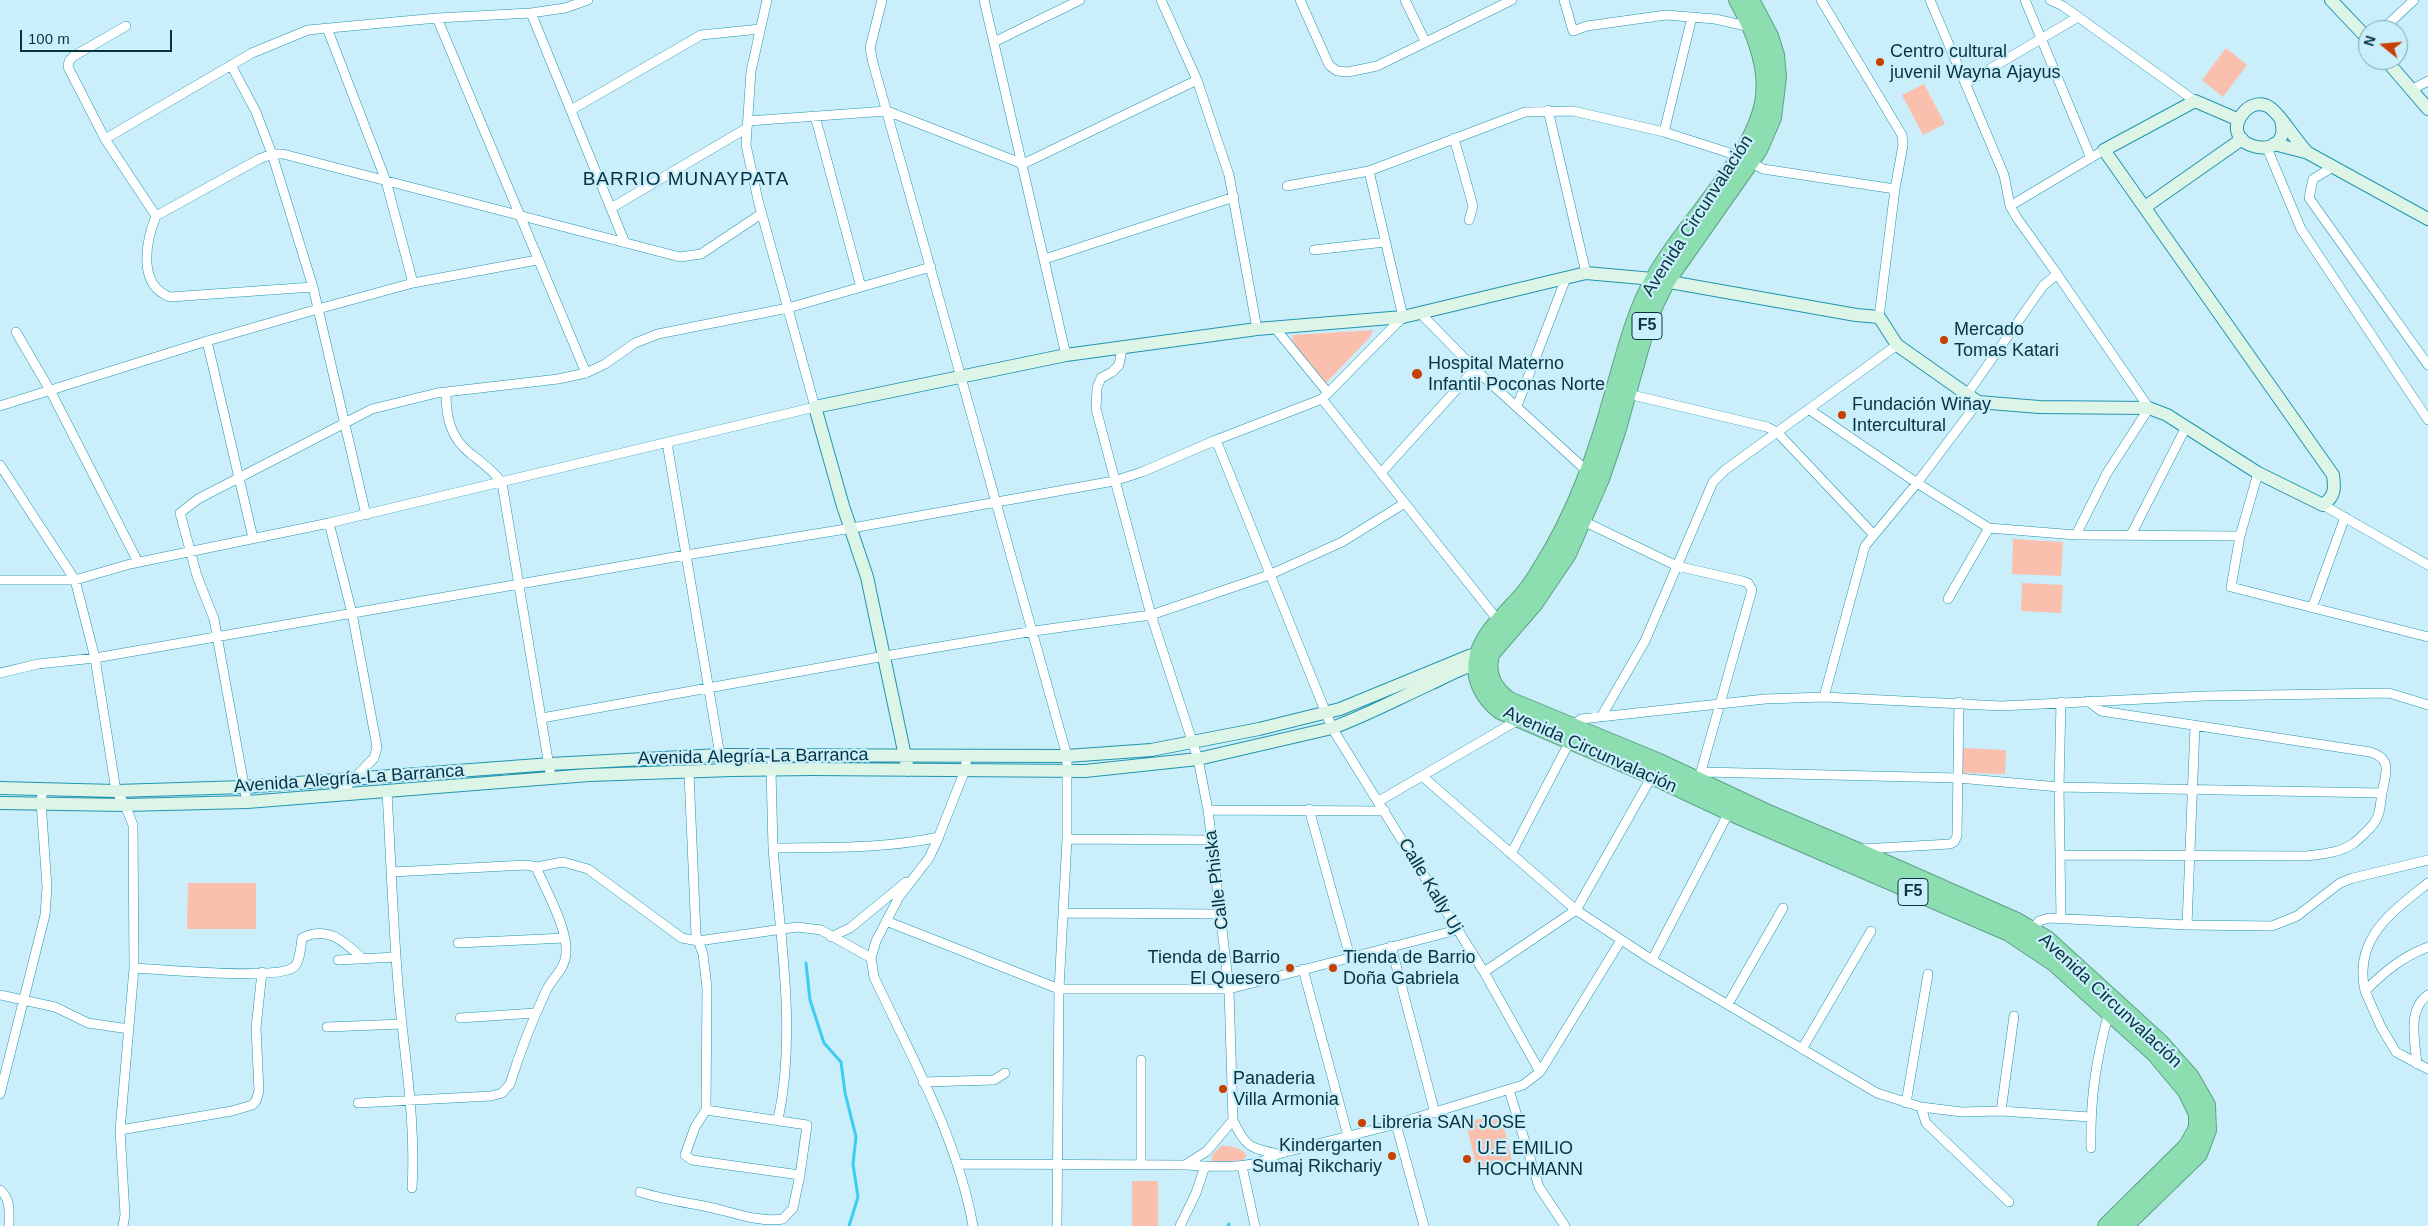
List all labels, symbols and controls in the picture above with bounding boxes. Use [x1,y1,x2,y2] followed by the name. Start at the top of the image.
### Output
[22,20,175,52] scale bar
[2358,20,2408,70] north arrow
[28,30,70,47] text: 100 m
[2360,34,2379,48] text: N
[1890,41,2060,84] place label: Centro cultural juvenil Wayna Ajayus
[1874,56,1886,68] marker: Centro cultural juvenil Wayna Ajayus
[1638,131,1758,301] street label: Avenida Circunvalación
[581,169,791,191] district label: BARRIO MUNAYPATA
[1632,312,1662,340] road number: F5
[1954,319,2059,362] place label: Mercado Tomas Katari
[1938,334,1950,346] marker: Mercado Tomas Katari
[1428,353,1605,396] place label: Hospital Materno Infantil Poconas Norte
[1410,367,1424,381] marker: Hospital Materno Infantil Poconas Norte
[1852,394,1991,436] place label: Fundación Wiñay Intercultural
[1836,409,1848,421] marker: Fundación Wiñay Intercultural
[1500,702,1680,798] street label: Avenida Circunvalación
[637,744,869,770] street label: Avenida Alegría-La Barranca
[233,760,465,798] street label: Avenida Alegría-La Barranca
[1200,829,1234,931] street label: Calle Phiska
[1393,835,1467,937] street label: Calle Kally Uj
[1898,879,1928,906] road number: F5
[2034,929,2186,1073] street label: Avenida Circunvalación
[1148,947,1280,990] place label: Tienda de Barrio El Quesero
[1343,947,1475,990] place label: Tienda de Barrio Doña Gabriela
[1284,962,1296,974] marker: Tienda de Barrio El Quesero
[1327,962,1339,974] marker: Tienda de Barrio Doña Gabriela
[1233,1068,1339,1110] place label: Panaderia Villa Armonia
[1217,1083,1229,1095] marker: Panaderia Villa Armonia
[1372,1112,1526,1134] place label: Libreria SAN JOSE
[1356,1117,1368,1129] marker: Libreria SAN JOSE
[1252,1135,1382,1178] place label: Kindergarten Sumaj Rikchariy
[1477,1138,1583,1180] place label: U.E EMILIO HOCHMANN
[1386,1150,1398,1162] marker: Kindergarten Sumaj Rikchariy
[1461,1153,1473,1165] marker: U.E EMILIO HOCHMANN

